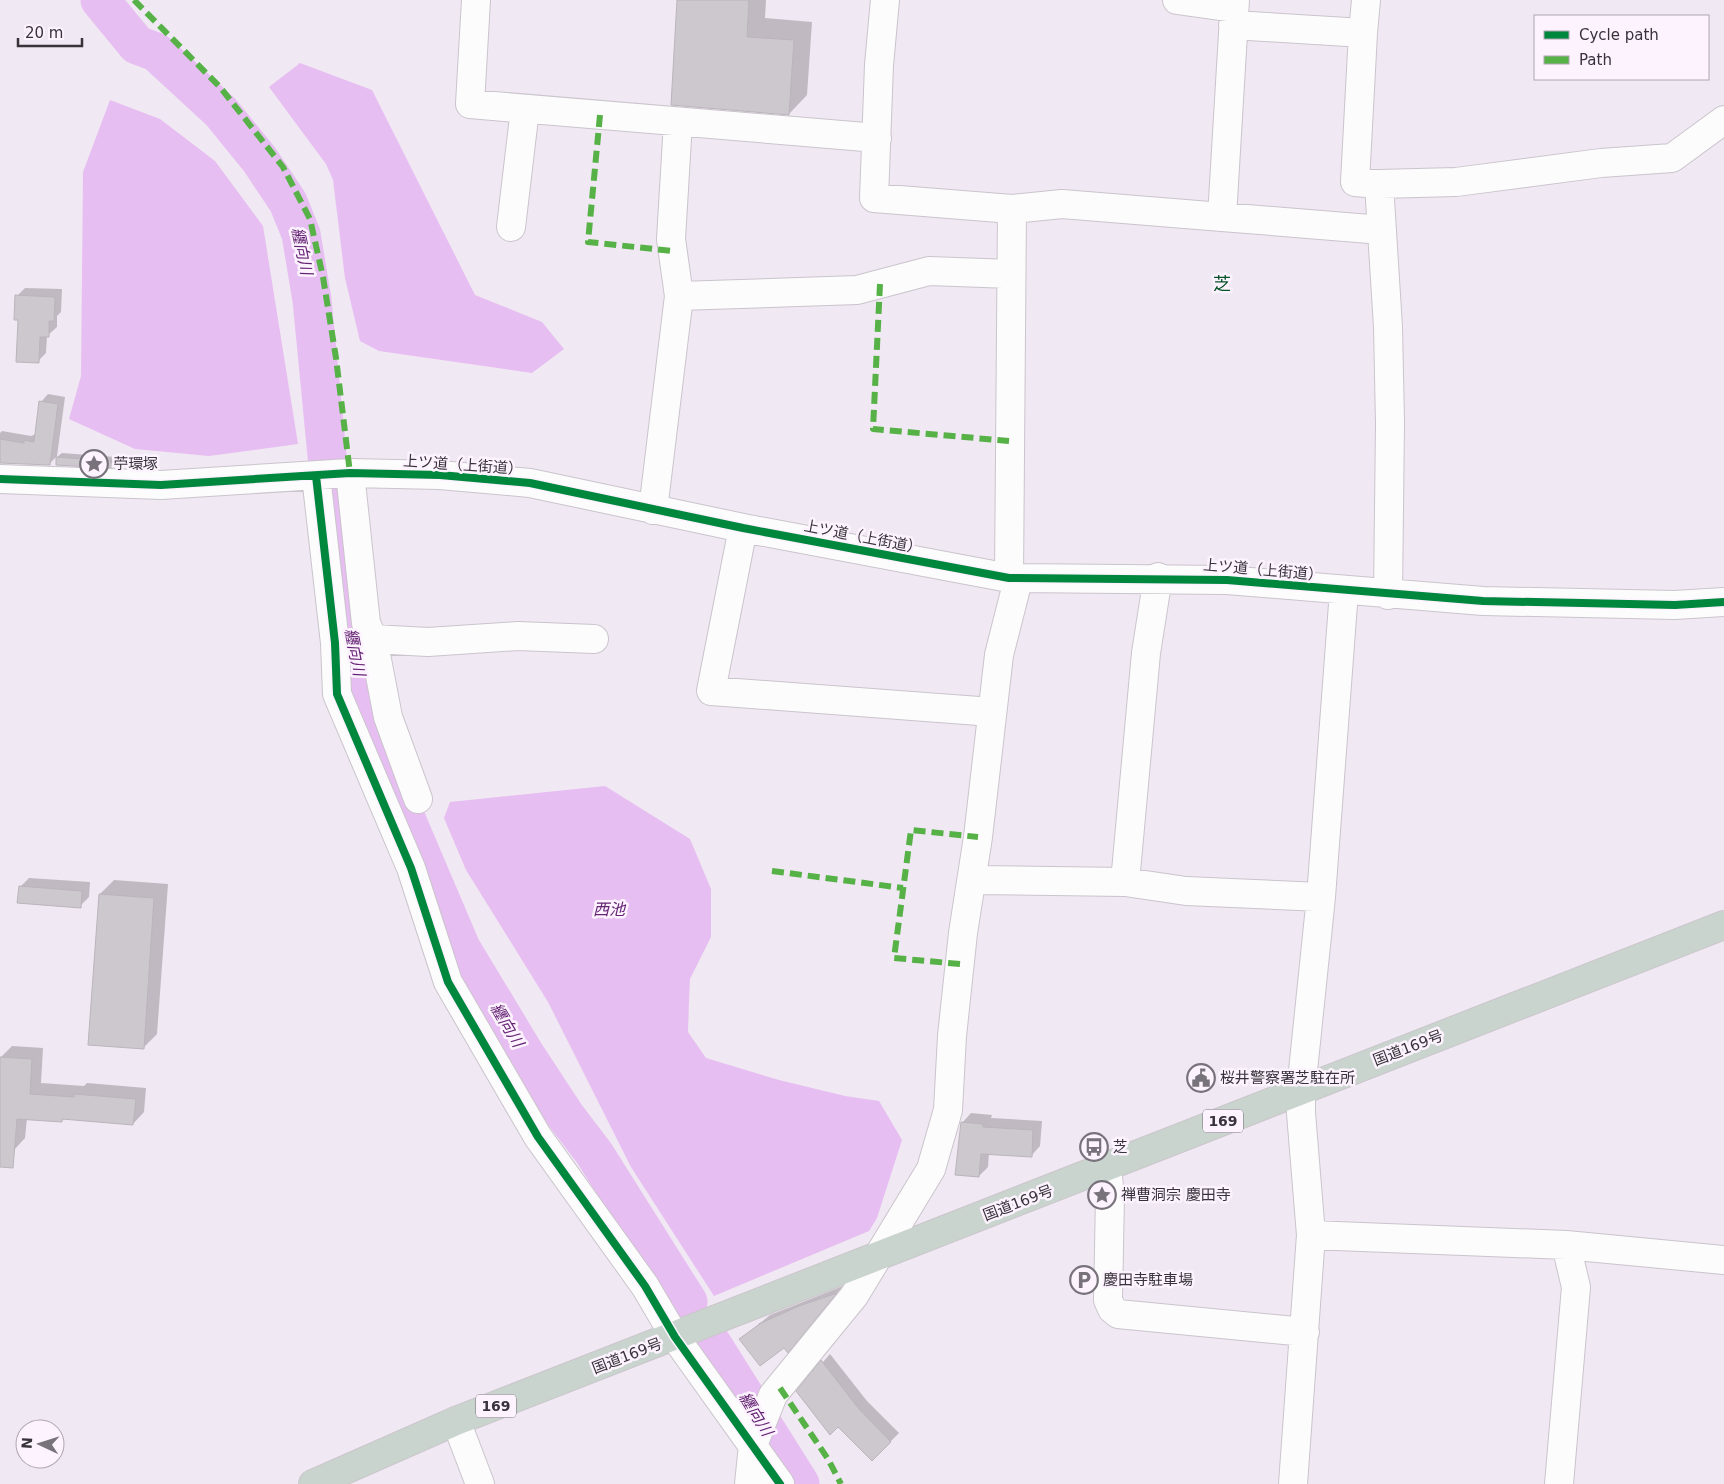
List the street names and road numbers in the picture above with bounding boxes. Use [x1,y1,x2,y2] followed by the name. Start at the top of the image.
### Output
[403,452,523,478] street label: 上ツ道（上街道）
[802,517,924,557] street label: 上ツ道（上街道）
[1202,556,1324,584] street label: 上ツ道（上街道）
[1370,1026,1446,1070] street label: 国道169号
[1203,1110,1243,1132] road number: 169
[980,1181,1056,1225] street label: 国道169号
[589,1334,665,1378] street label: 国道169号
[476,1394,516,1418] road number: 169

